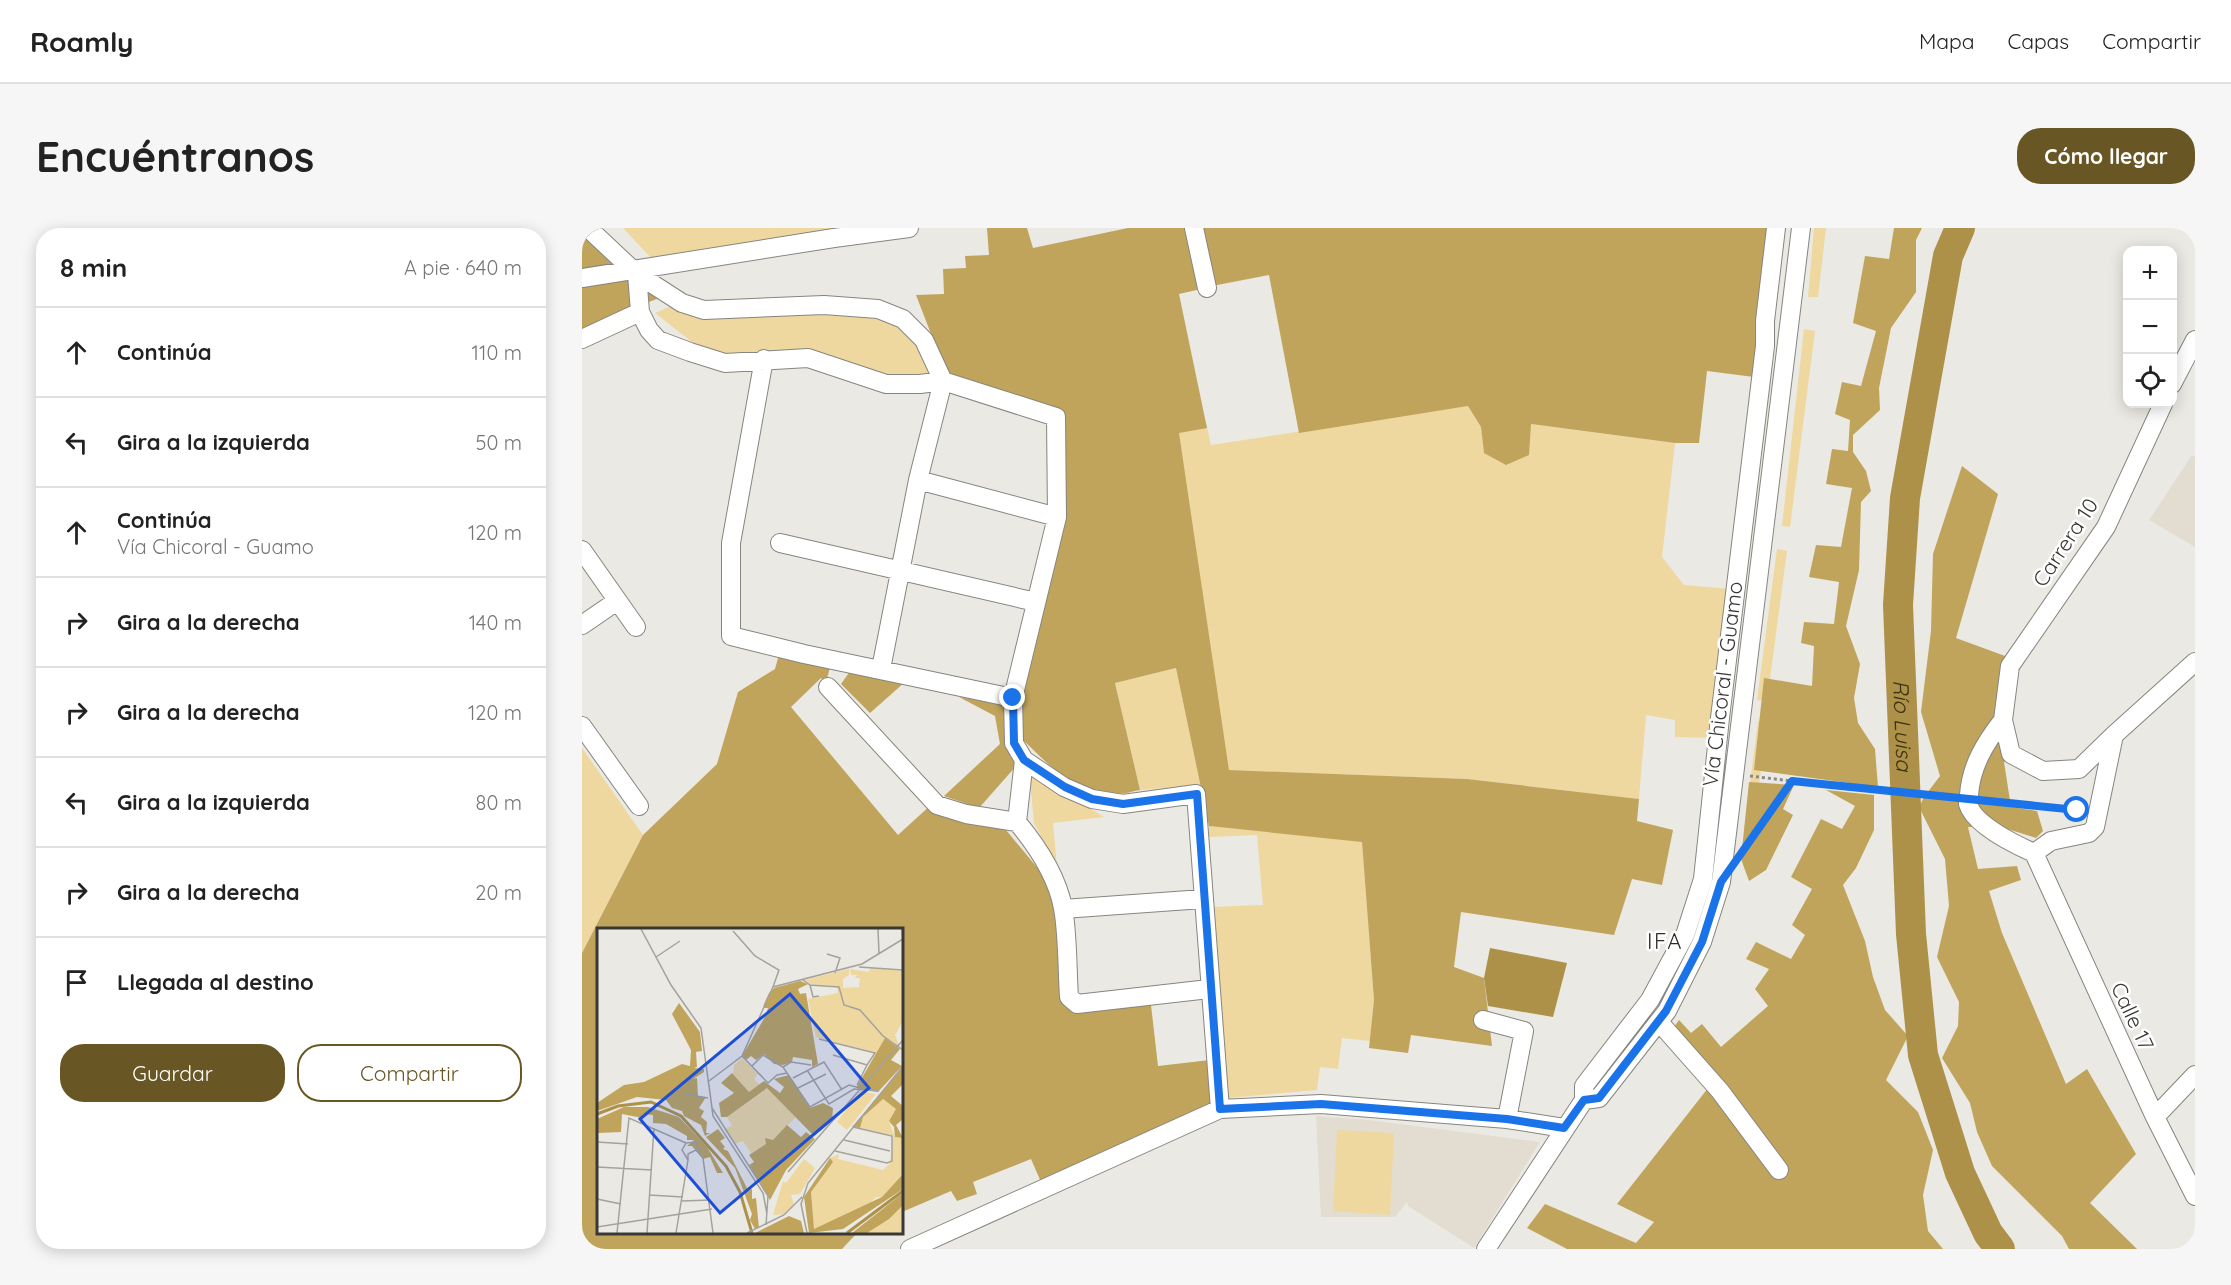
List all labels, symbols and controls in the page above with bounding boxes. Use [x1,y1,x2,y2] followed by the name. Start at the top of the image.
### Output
[30,24,134,59] text: Roamly
[1919,28,1974,54] text: Mapa
[2007,28,2069,54] text: Capas
[2102,28,2201,54] text: Compartir
[2017,128,2195,184] button: Cómo llegar
[36,130,314,183] text: Encuéntranos
[2123,246,2177,408] map controls
[2123,246,2177,300] button: +
[60,251,127,284] text: 8 min
[404,255,522,280] text: A pie · 640 m
[2123,300,2177,354] button: −
[60,336,93,369] icon: ahead
[117,338,212,366] text: Continúa
[472,340,522,365] text: 110 m
[2123,354,2177,408] button: locate
[60,426,93,459] icon: left
[117,428,310,456] text: Gira a la izquierda
[476,430,522,455] text: 50 m
[2027,493,2103,591] street label: Carrera 10
[117,506,212,534] text: Continúa
[60,516,93,549] icon: ahead
[468,520,522,545] text: 120 m
[117,534,314,559] text: Vía Chicoral - Guamo
[1696,580,1748,788] street label: Vía Chicoral - Guamo
[60,606,93,639] icon: right
[117,608,300,636] text: Gira a la derecha
[469,610,522,635] text: 140 m
[1887,679,1919,773] water label: Río Luisa
[999,684,1025,710] route end
[60,696,93,729] icon: right
[117,698,300,726] text: Gira a la derecha
[468,700,522,725] text: 120 m
[60,786,93,819] icon: left
[117,788,310,816] text: Gira a la izquierda
[476,790,522,815] text: 80 m
[2063,796,2089,822] route start
[60,876,93,909] icon: right
[117,878,300,906] text: Gira a la derecha
[475,880,522,905] text: 20 m
[1647,927,1683,955] district label: IFA
[597,928,903,1234] inset map
[60,966,93,999] icon: arrive
[117,968,314,996] text: Llegada al destino
[2106,978,2160,1054] street label: Calle 17
[60,1044,285,1102] button: Guardar
[297,1044,522,1102] button: Compartir

